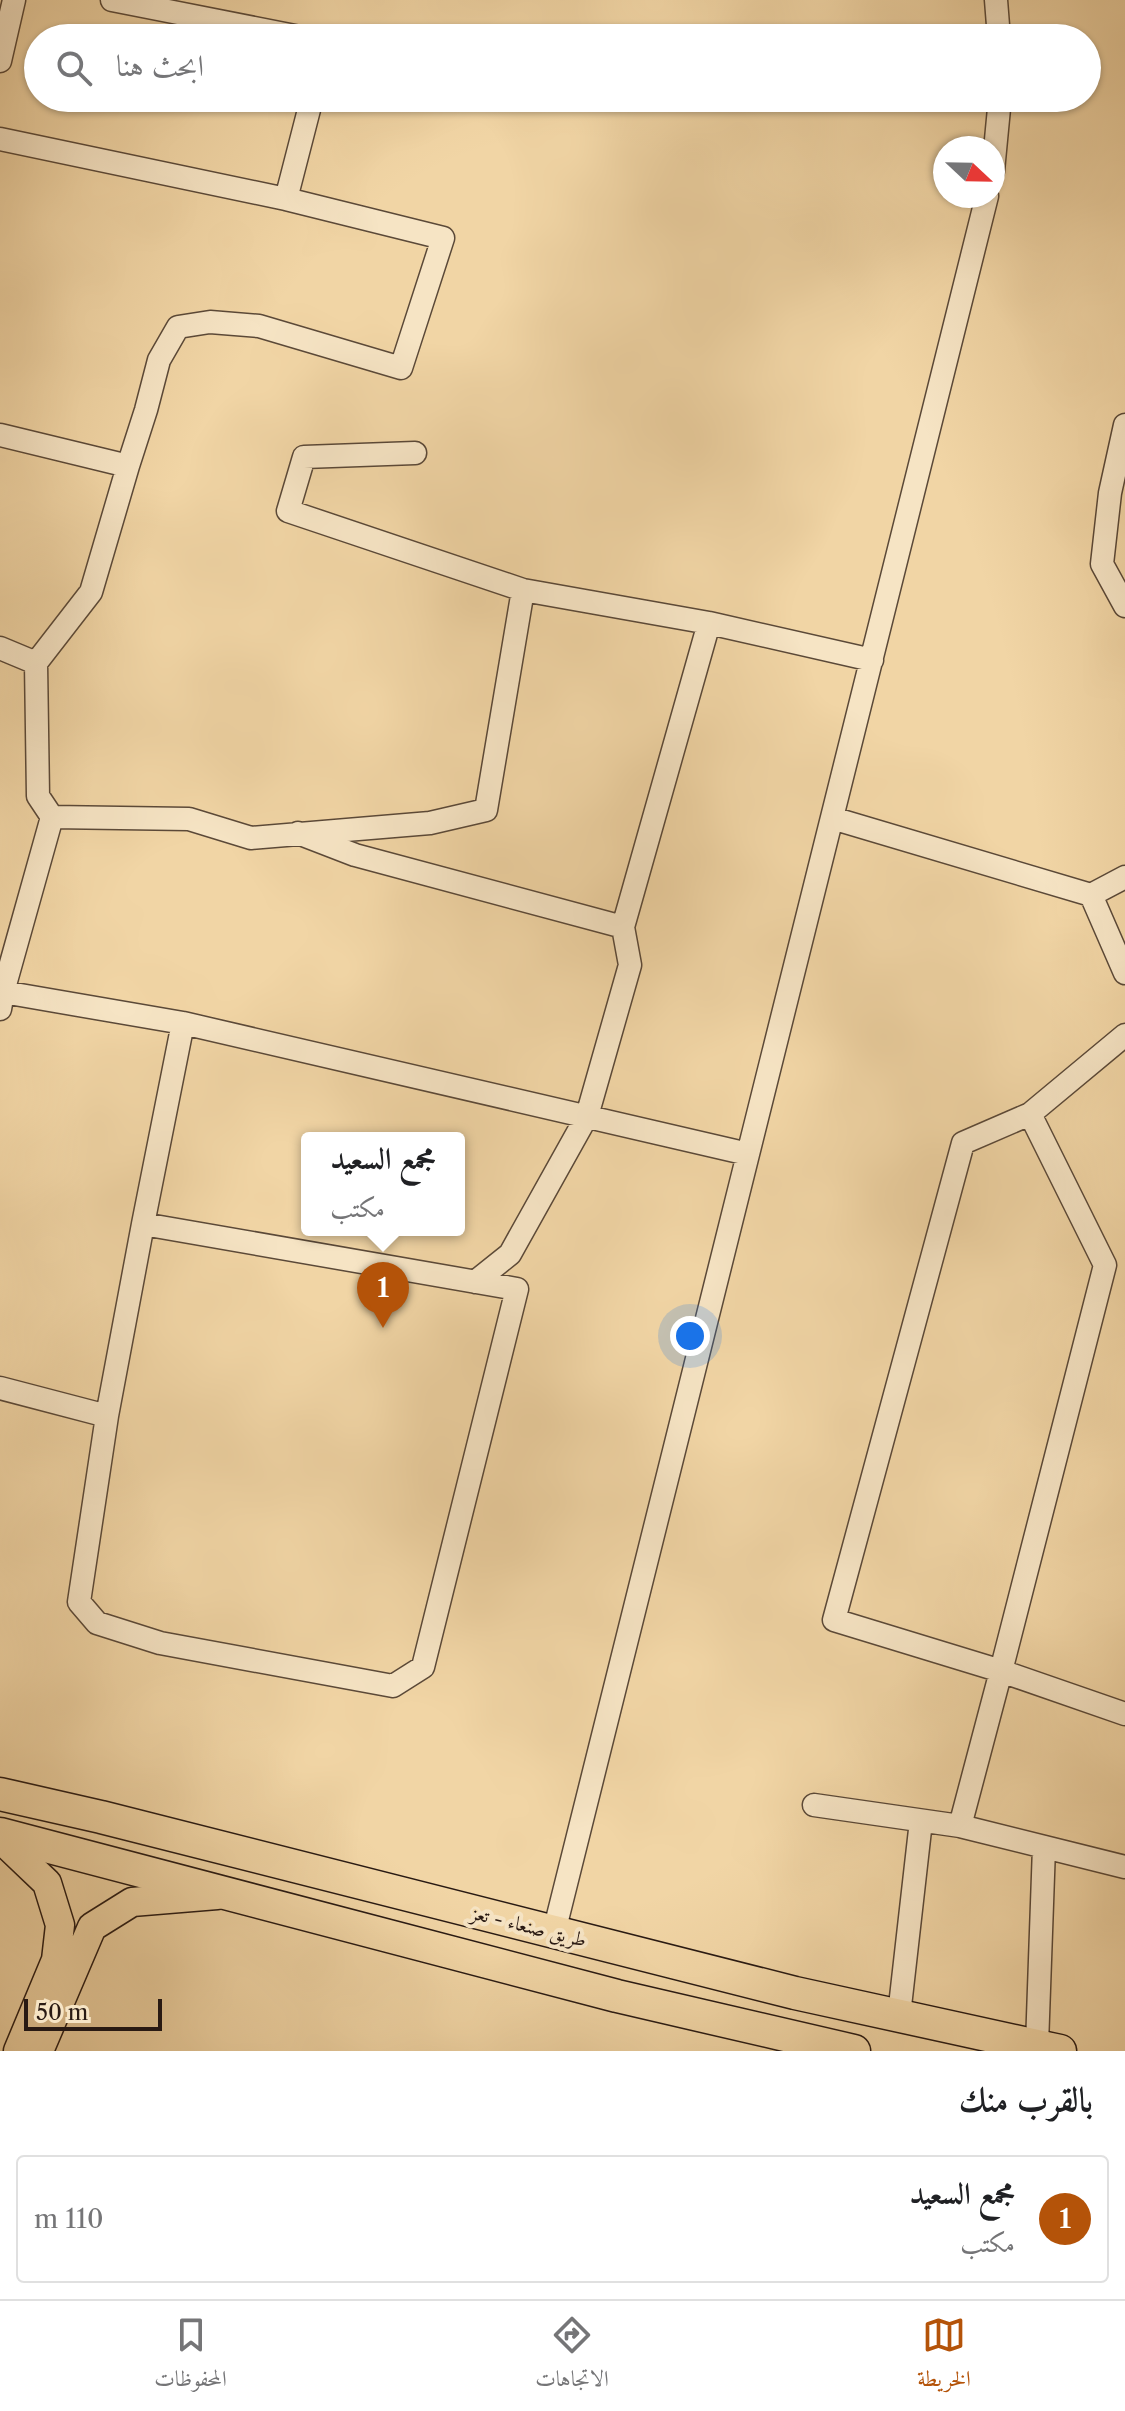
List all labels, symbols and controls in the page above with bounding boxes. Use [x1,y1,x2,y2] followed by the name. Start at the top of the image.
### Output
[24,24,1101,112] search box
[52,46,96,90] icon: search
[116,47,204,84] text: ابحث هنا
[933,136,1005,208] north arrow
[301,1132,465,1236] popup
[330,1140,436,1177] text: مجمع السعيد
[330,1192,385,1224] text: مكتب
[357,1262,409,1328] pin: 1
[670,1316,710,1356] your location
[467,1900,589,1953] street label: طريق صنعاء - تعز
[24,1995,162,2031] scale bar
[36,1999,88,2026] text: 50 m
[959,2078,1093,2120] text: بالقرب منك
[910,2175,1015,2212] text: مجمع السعيد
[34,2203,104,2235] text: 110 m
[1059,2203,1071,2235] text: 1
[960,2227,1015,2259] text: مكتب
[154,2313,227,2400] tab: المحفوظات
[535,2313,609,2400] tab: الاتجاهات
[917,2313,971,2400] tab: الخريطة

